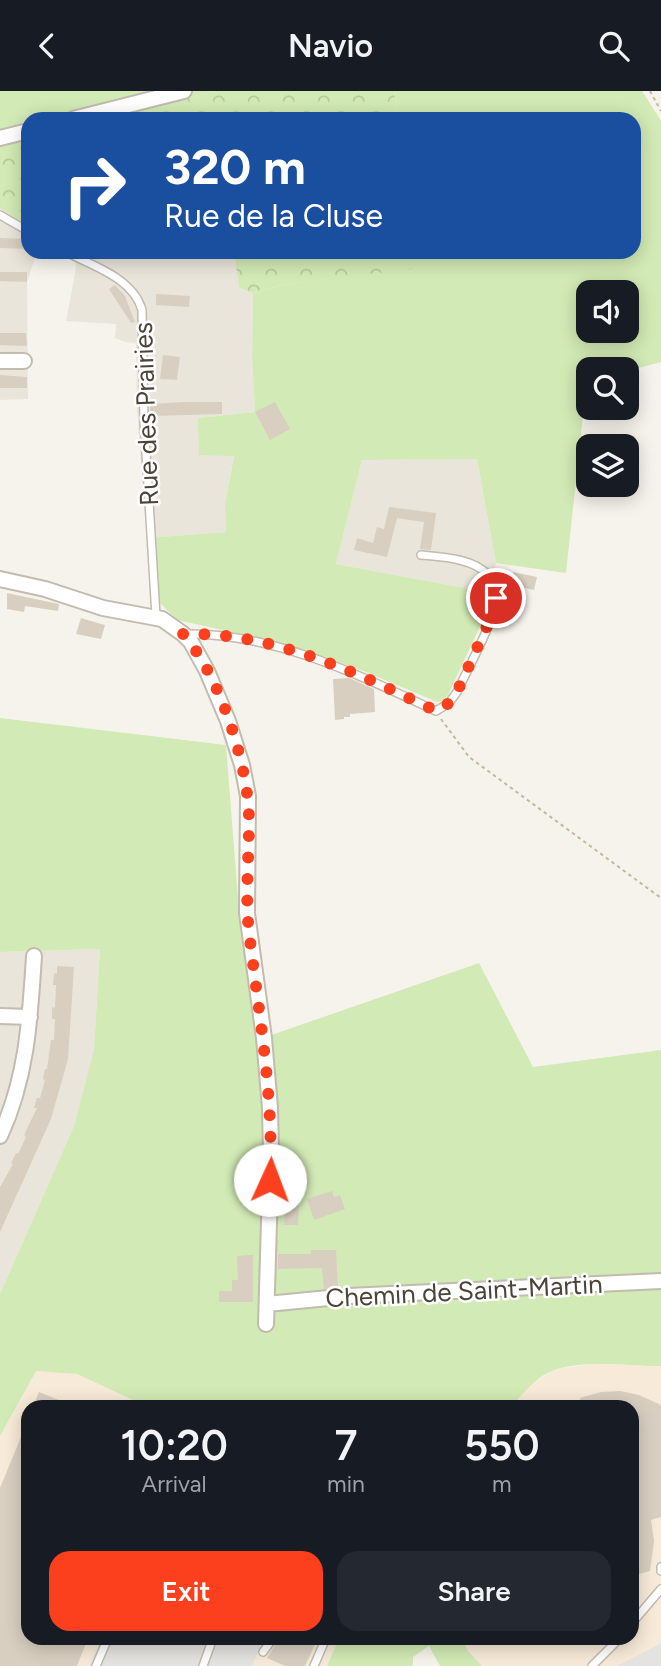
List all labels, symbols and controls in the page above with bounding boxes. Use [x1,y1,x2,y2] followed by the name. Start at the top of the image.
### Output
[28,27,66,65] icon: back
[288,27,373,65] text: Navio
[595,27,633,65] icon: search
[164,137,306,196] text: 320 m
[49,140,140,231] icon: right
[164,197,383,235] text: Rue de la Cluse
[576,280,639,497] map controls
[576,280,639,343] button: sound
[127,322,165,506] street label: Rue des Prairies
[576,357,639,420] button: search
[576,434,639,497] button: layers
[466,568,526,628] pin
[477,579,515,617] icon: arrive
[233,1143,307,1217] position arrow
[325,1268,603,1314] street label: Chemin de Saint-Martin
[120,1420,228,1471] text: 10:20
[334,1420,357,1471] text: 7
[464,1420,540,1471] text: 550
[142,1470,207,1498] text: Arrival
[327,1470,365,1498] text: min
[492,1470,512,1498] text: m
[49,1551,323,1631] button: Exit
[337,1551,611,1631] button: Share

